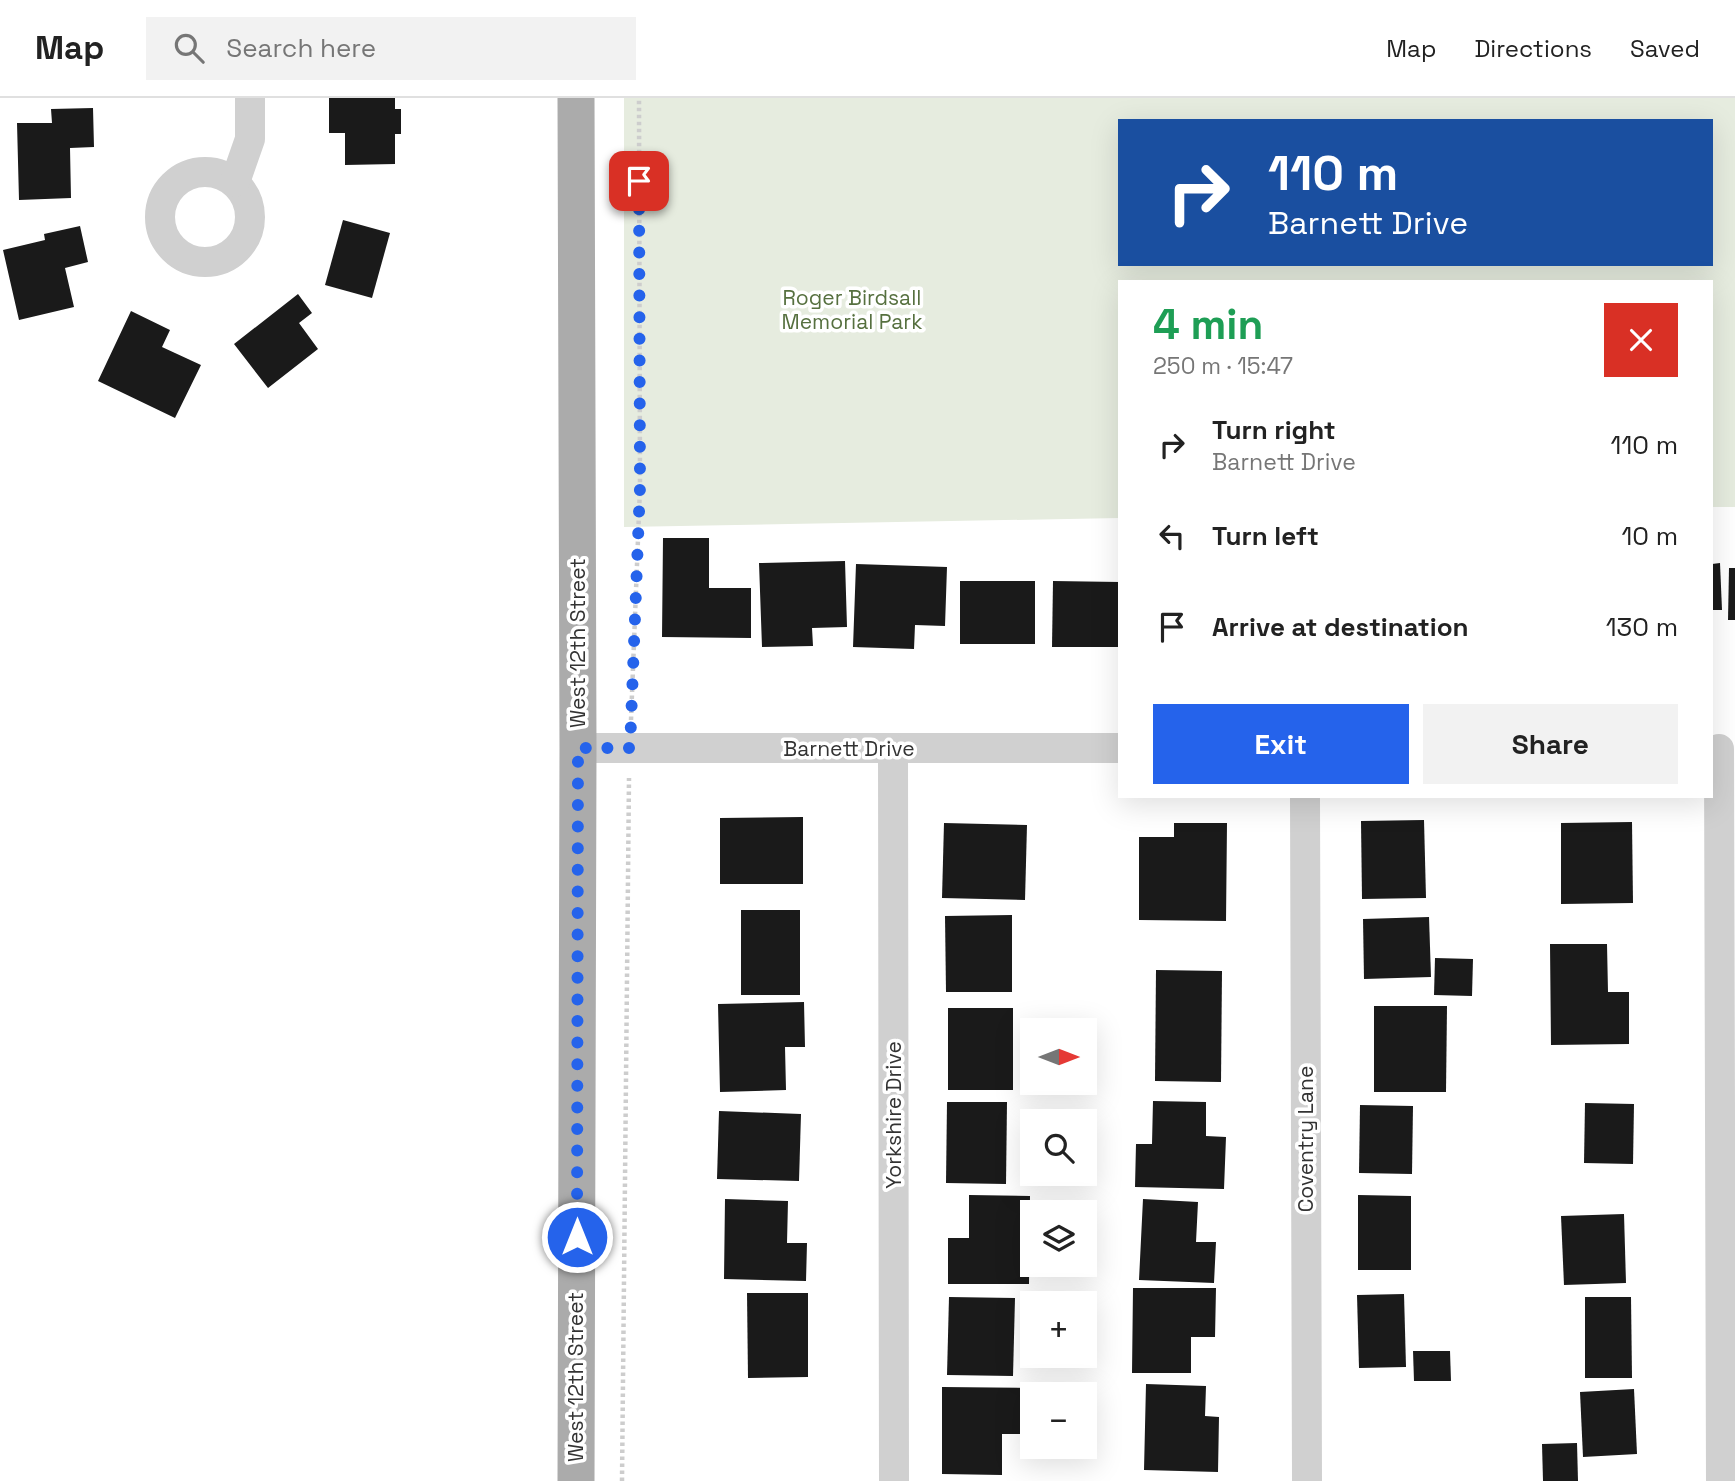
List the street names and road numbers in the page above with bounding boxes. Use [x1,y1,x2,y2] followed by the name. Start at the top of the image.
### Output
[564,558,591,728] street label: West 12th Street
[783,735,915,762] street label: Barnett Drive
[880,1041,907,1189] street label: Yorkshire Drive
[1292,1066,1319,1212] street label: Coventry Lane
[562,1292,589,1462] street label: West 12th Street

